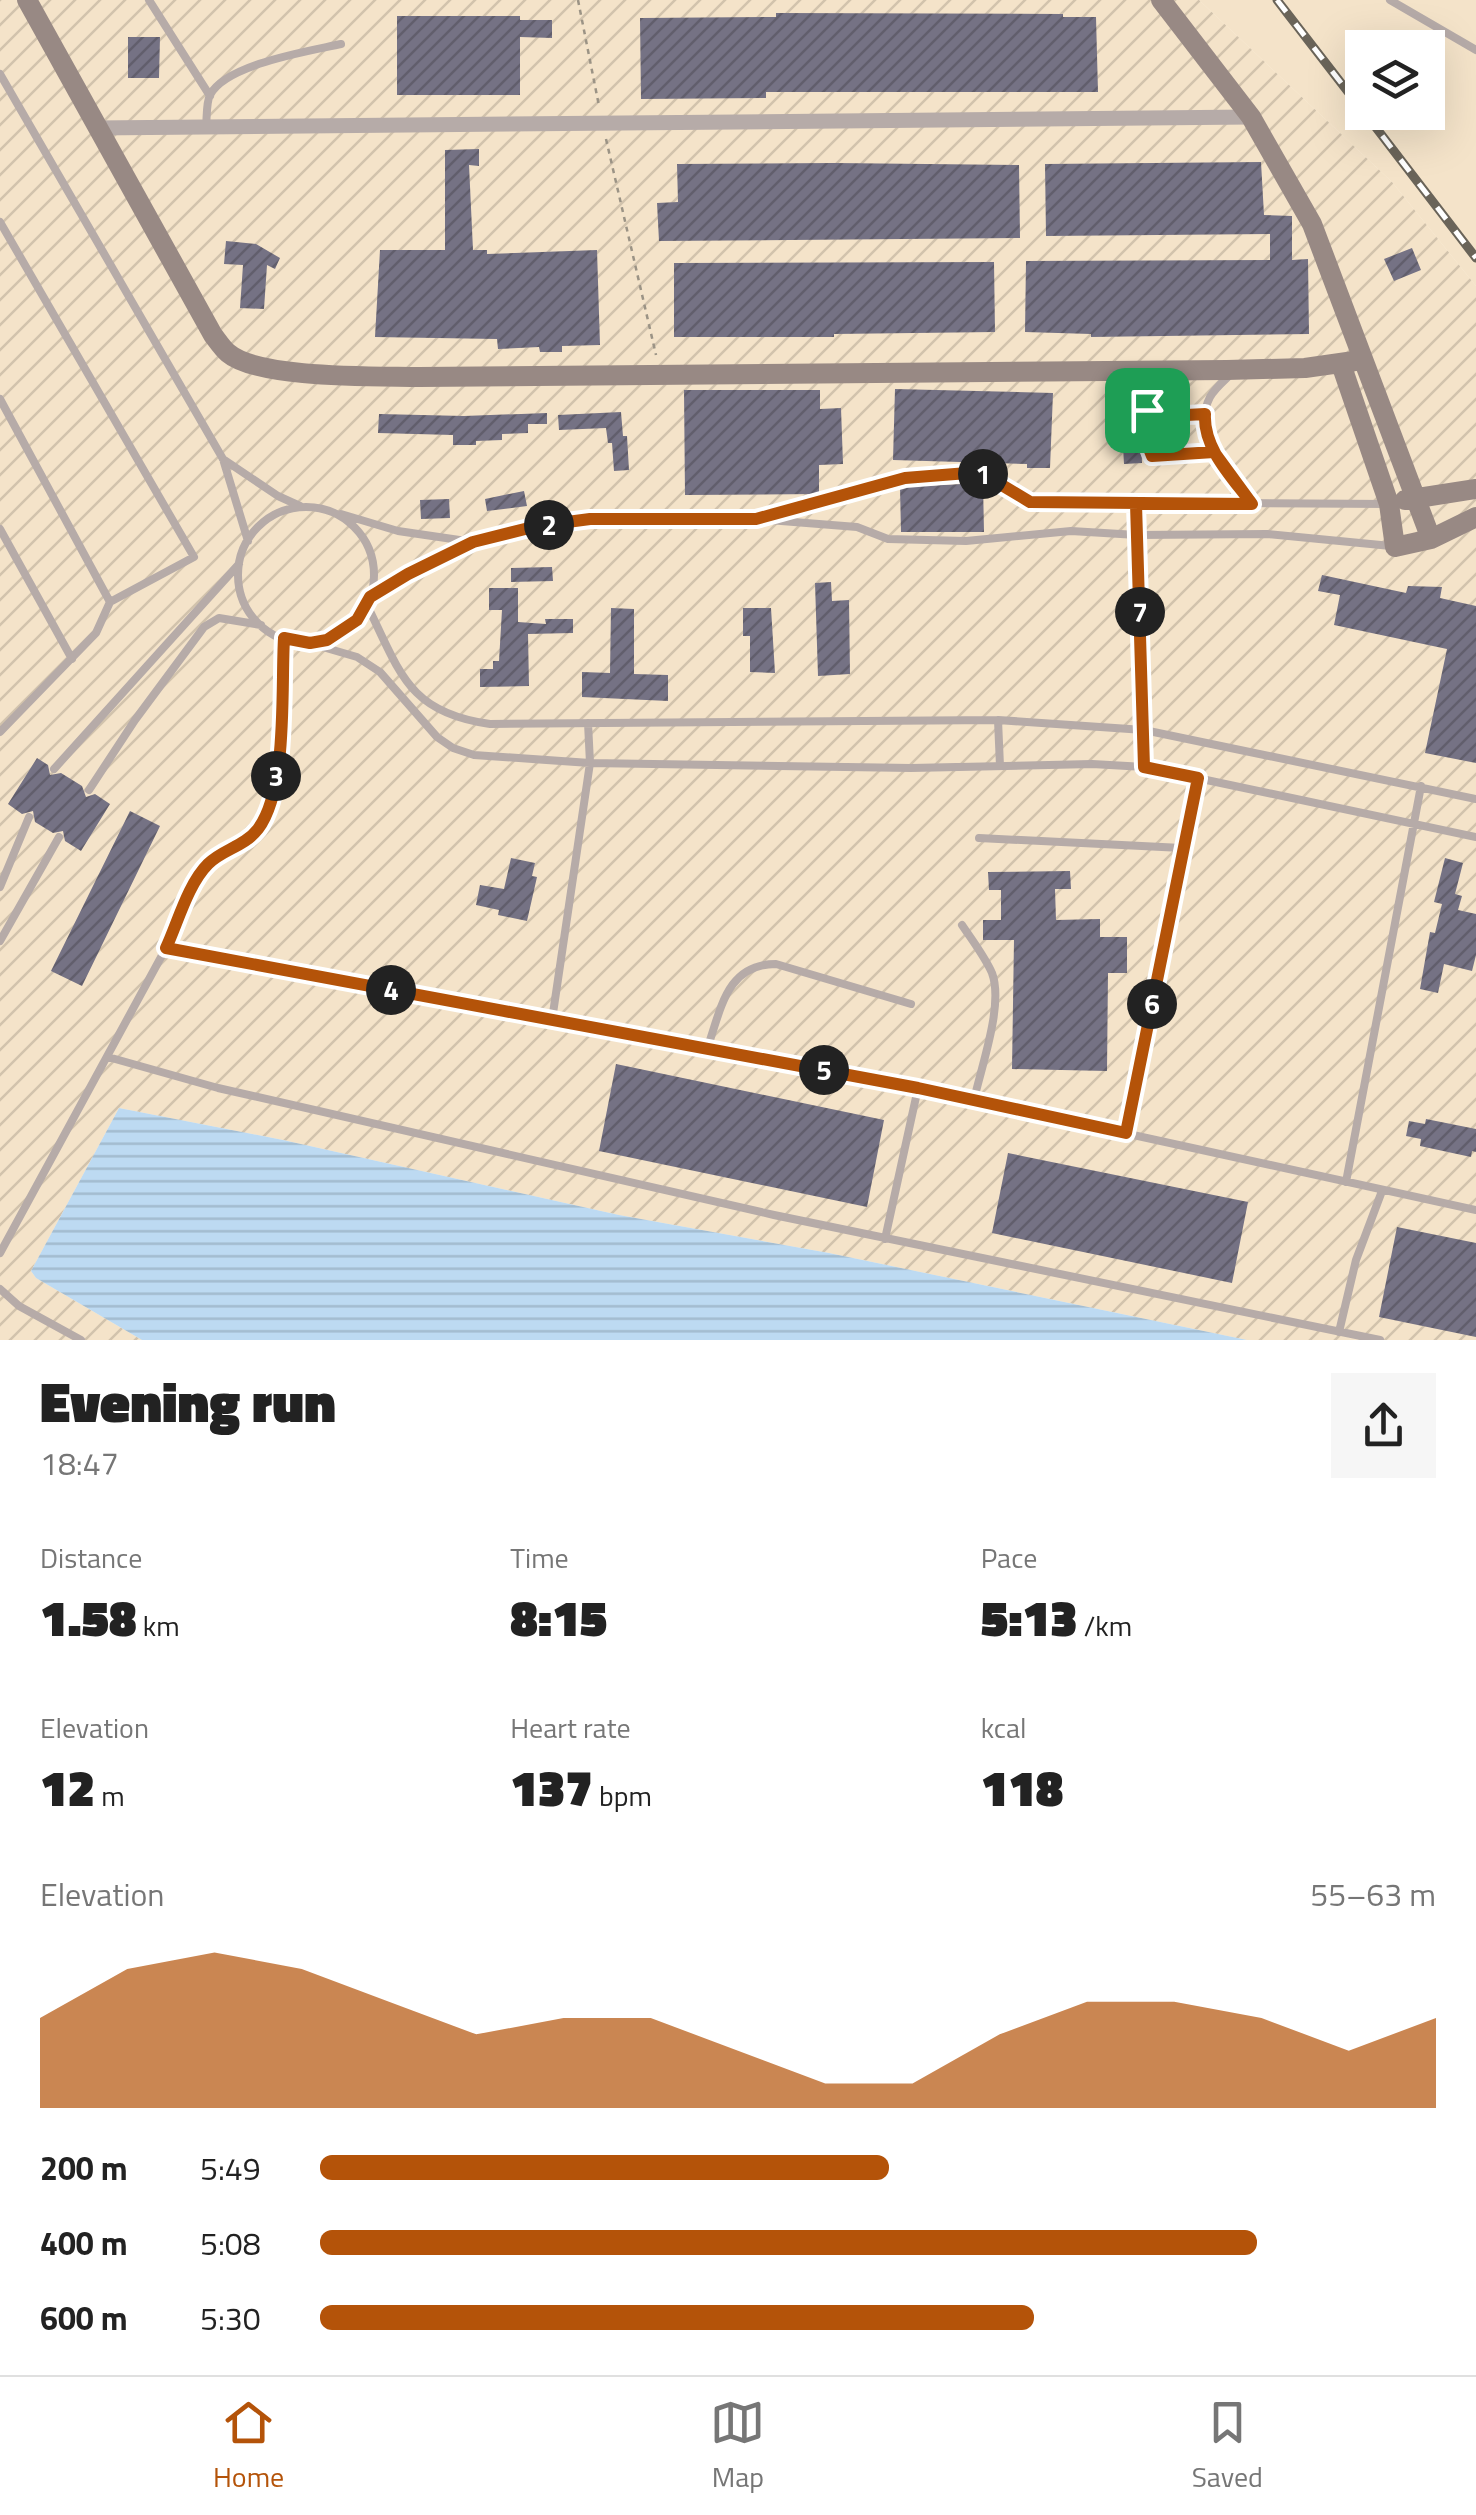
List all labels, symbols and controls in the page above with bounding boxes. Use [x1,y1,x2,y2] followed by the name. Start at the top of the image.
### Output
[1345,30,1445,130] map controls
[1345,30,1445,130] button: layers
[1105,368,1190,453] pin
[1120,383,1175,438] icon: arrive
[958,449,1008,499] pin: 1
[975,452,991,495] text: 1
[524,500,574,550] pin: 2
[541,503,557,546] text: 2
[1115,587,1165,637] pin: 7
[1132,590,1148,633] text: 7
[251,751,301,801] pin: 3
[268,754,284,797] text: 3
[366,965,416,1015] pin: 4
[383,968,399,1011] text: 4
[1127,979,1177,1029] pin: 6
[1144,982,1160,1025] text: 6
[799,1045,849,1095] pin: 5
[816,1048,832,1091] text: 5
[40,1360,336,1443] text: Evening run
[1331,1373,1436,1478] button: share
[40,1439,119,1487] text: 18:47
[40,1536,142,1579] text: Distance
[510,1536,569,1579] text: Time
[981,1536,1037,1579] text: Pace
[40,1579,137,1655] text: 1.58
[510,1579,607,1655] text: 8:15
[981,1579,1078,1655] text: 5:13
[137,1604,180,1647] text: km
[1078,1604,1132,1647] text: /km
[40,1706,149,1749] text: Elevation
[510,1706,631,1749] text: Heart rate
[981,1706,1026,1749] text: kcal
[40,1749,95,1825] text: 12
[510,1749,593,1825] text: 137
[981,1749,1063,1825] text: 118
[95,1774,125,1817] text: m
[593,1774,652,1817] text: bpm
[40,1870,164,1918] text: Elevation
[1310,1870,1436,1918] text: 55–63 m
[40,2144,128,2192] text: 200 m
[200,2144,261,2192] text: 5:49
[40,2219,128,2267] text: 400 m
[200,2219,261,2267] text: 5:08
[40,2294,128,2342] text: 600 m
[200,2294,261,2342] text: 5:30
[213,2395,284,2498] tab: Home
[710,2395,765,2498] tab: Map
[1192,2395,1263,2498] tab: Saved

